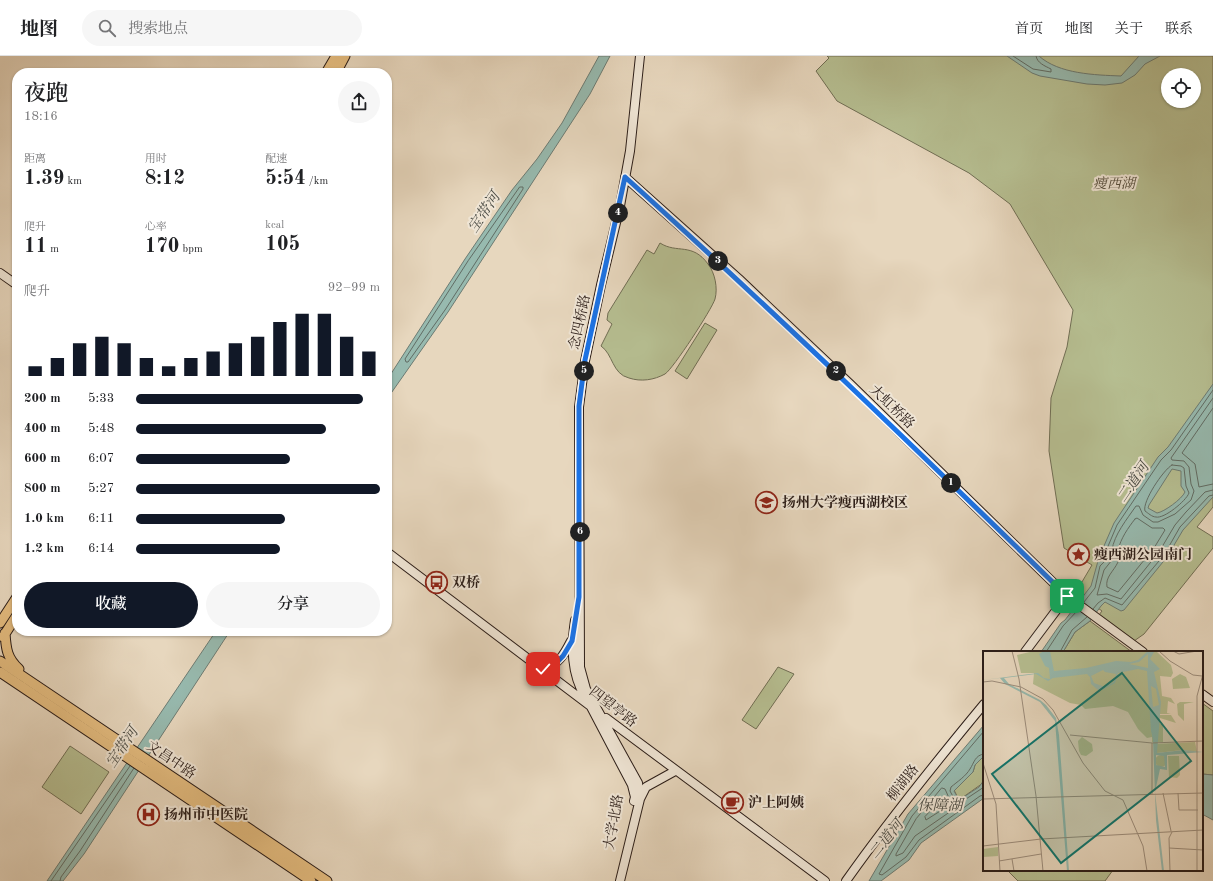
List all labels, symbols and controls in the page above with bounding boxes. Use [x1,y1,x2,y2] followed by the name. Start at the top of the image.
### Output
[82,10,362,46] search box
[96,17,118,39] icon: search
[20,21,58,40] text: 地图
[128,22,188,37] text: 搜索地点
[1015,22,1043,36] text: 首页
[1065,22,1093,36] text: 地图
[1115,22,1143,36] text: 关于
[1165,22,1193,36] text: 联系
[1161,68,1201,108] map controls
[1161,68,1201,108] button: locate
[338,81,380,123] button: share
[24,83,68,105] text: 夜跑
[24,110,58,123] text: 18:16
[24,154,46,165] text: 距离
[145,154,167,165] text: 用时
[265,154,287,165] text: 配速
[24,169,64,189] text: 1.39
[145,169,185,189] text: 8:12
[265,169,306,189] text: 5:54
[64,176,82,187] text: km
[306,176,328,187] text: /km
[1093,176,1138,191] park label: 瘦西湖
[465,187,505,236] water label: 宝带河
[608,203,628,223] pin: 4
[615,207,621,218] text: 4
[265,220,284,231] text: kcal
[24,222,46,233] text: 爬升
[145,222,167,233] text: 心率
[265,235,300,255] text: 105
[24,237,47,257] text: 11
[145,237,179,257] text: 170
[47,244,59,255] text: m
[179,244,203,255] text: bpm
[708,251,728,271] pin: 3
[715,255,721,266] text: 3
[328,281,380,294] text: 92–99 m
[24,285,50,298] text: 爬升
[566,293,593,351] street label: 念四桥路
[574,361,594,381] pin: 5
[826,361,846,381] pin: 2
[581,365,587,376] text: 5
[833,365,839,376] text: 2
[867,382,918,431] street label: 大虹桥路
[24,392,61,405] text: 200 m
[88,392,114,405] text: 5:33
[24,422,61,435] text: 400 m
[88,422,114,435] text: 5:48
[24,452,61,465] text: 600 m
[88,452,114,465] text: 6:07
[1114,457,1154,506] water label: 二道河
[941,473,961,493] pin: 1
[948,477,954,488] text: 1
[24,482,61,495] text: 800 m
[88,482,114,495] text: 5:27
[754,490,780,516] school or university icon: 扬州大学瘦西湖校区
[782,494,908,510] place label: 扬州大学瘦西湖校区
[24,512,64,525] text: 1.0 km
[88,512,114,525] text: 6:11
[570,522,590,542] pin: 6
[577,526,583,537] text: 6
[24,542,64,555] text: 1.2 km
[88,542,114,555] text: 6:14
[1065,542,1091,568] place icon: 瘦西湖公园南门
[1094,546,1192,562] place label: 瘦西湖公园南门
[423,570,449,596] bus stop icon: 双桥
[452,575,480,590] place label: 双桥
[1050,579,1084,613] pin
[24,582,198,628] button: 收藏
[206,582,380,628] button: 分享
[1056,585,1078,607] icon: arrive
[983,651,1203,871] inset map
[526,652,560,686] pin
[532,658,554,680] icon: check
[587,683,640,730] street label: 四望亭路
[103,722,143,771] water label: 宝带河
[144,738,199,781] street label: 文昌中路
[884,762,921,804] street label: 柳湖路
[720,790,746,816] cafe icon: 沪上阿姨
[601,793,626,851] street label: 大学北路
[748,794,804,810] place label: 沪上阿姨
[917,797,965,814] water label: 保障湖
[135,802,161,828] hospital icon: 扬州市中医院
[164,807,248,822] place label: 扬州市中医院
[865,814,909,862] water label: 二道河

